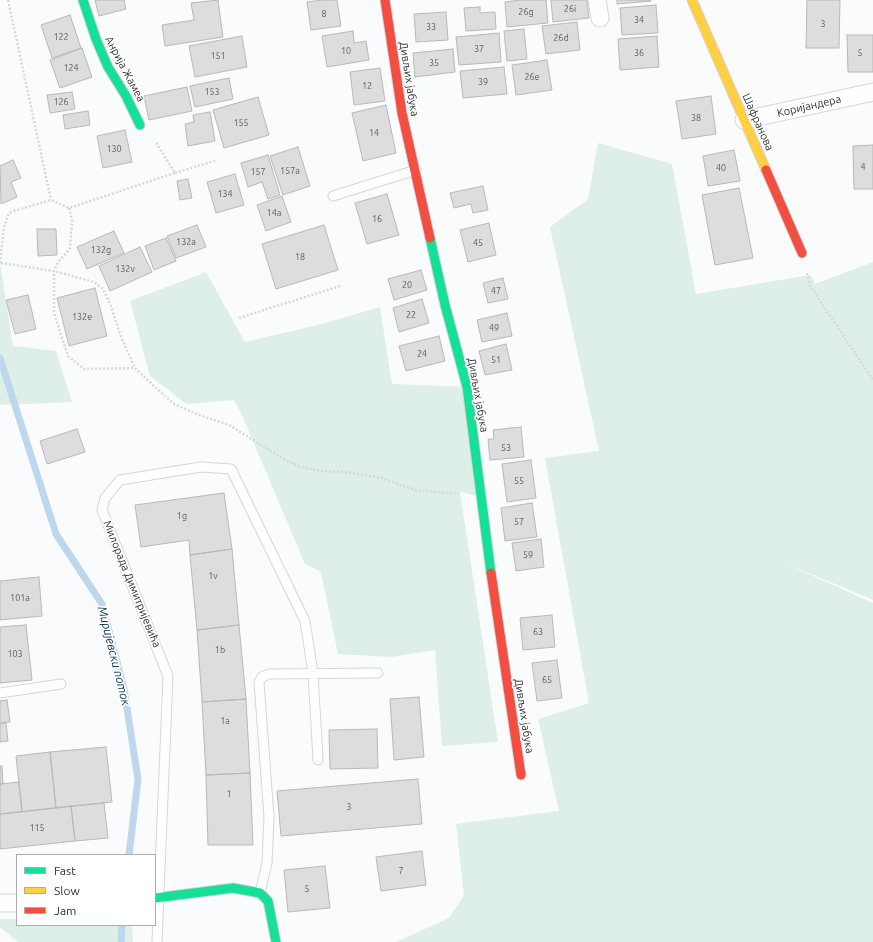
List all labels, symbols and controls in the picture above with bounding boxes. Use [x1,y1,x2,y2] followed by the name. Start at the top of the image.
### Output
[564,4,576,14] house number: 26i
[518,7,534,17] house number: 26g
[321,9,327,19] house number: 8
[634,15,644,25] house number: 34
[820,19,826,29] house number: 3
[426,22,436,32] house number: 33
[53,32,69,42] house number: 122
[553,33,569,43] house number: 26d
[102,34,148,104] street label: Анрија Жамеа
[397,41,421,117] street label: Дивљих јабука
[474,44,484,54] house number: 37
[341,46,351,56] house number: 10
[634,48,644,58] house number: 36
[857,48,863,58] house number: 5
[210,51,226,61] house number: 151
[429,58,439,68] house number: 35
[63,63,79,73] house number: 124
[524,72,540,82] house number: 26e
[478,77,488,87] house number: 39
[362,81,372,91] house number: 12
[204,87,220,97] house number: 153
[739,91,777,153] street label: Шафранова
[776,92,842,120] street label: Коријандера
[53,97,69,107] house number: 126
[691,113,701,123] house number: 38
[233,118,249,128] house number: 155
[369,128,379,138] house number: 14
[106,144,122,154] house number: 130
[860,162,866,172] house number: 4
[716,163,726,173] house number: 40
[280,166,300,176] house number: 157a
[250,167,266,177] house number: 157
[217,189,233,199] house number: 134
[267,208,281,218] house number: 14a
[372,214,382,224] house number: 16
[176,237,196,247] house number: 132a
[473,238,483,248] house number: 45
[91,245,111,255] house number: 132g
[295,252,305,262] house number: 18
[115,264,135,274] house number: 132v
[402,280,412,290] house number: 20
[491,286,501,296] house number: 47
[406,310,416,320] house number: 22
[72,312,92,322] house number: 132e
[489,323,499,333] house number: 49
[417,349,427,359] house number: 24
[491,355,501,365] house number: 51
[465,357,491,433] street label: Дивљих јабука
[501,443,511,453] house number: 53
[514,476,524,486] house number: 55
[177,511,187,521] house number: 1g
[514,517,524,527] house number: 57
[101,519,163,649] street label: Милорада Димитријевића
[523,550,533,560] house number: 59
[208,571,218,581] house number: 1v
[10,593,30,603] house number: 101a
[95,605,133,707] water label: Миријевски поток
[533,627,543,637] house number: 63
[215,645,225,655] house number: 1b
[7,649,23,659] house number: 103
[542,675,552,685] house number: 65
[512,678,536,754] street label: Дивљих јабука
[220,716,230,726] house number: 1a
[226,789,232,799] house number: 1
[346,802,352,812] house number: 3
[29,823,45,833] house number: 115
[16,854,156,926] legend
[54,864,76,877] text: Fast
[398,866,404,876] house number: 7
[54,884,80,897] text: Slow
[304,884,310,894] house number: 5
[54,904,76,917] text: Jam

